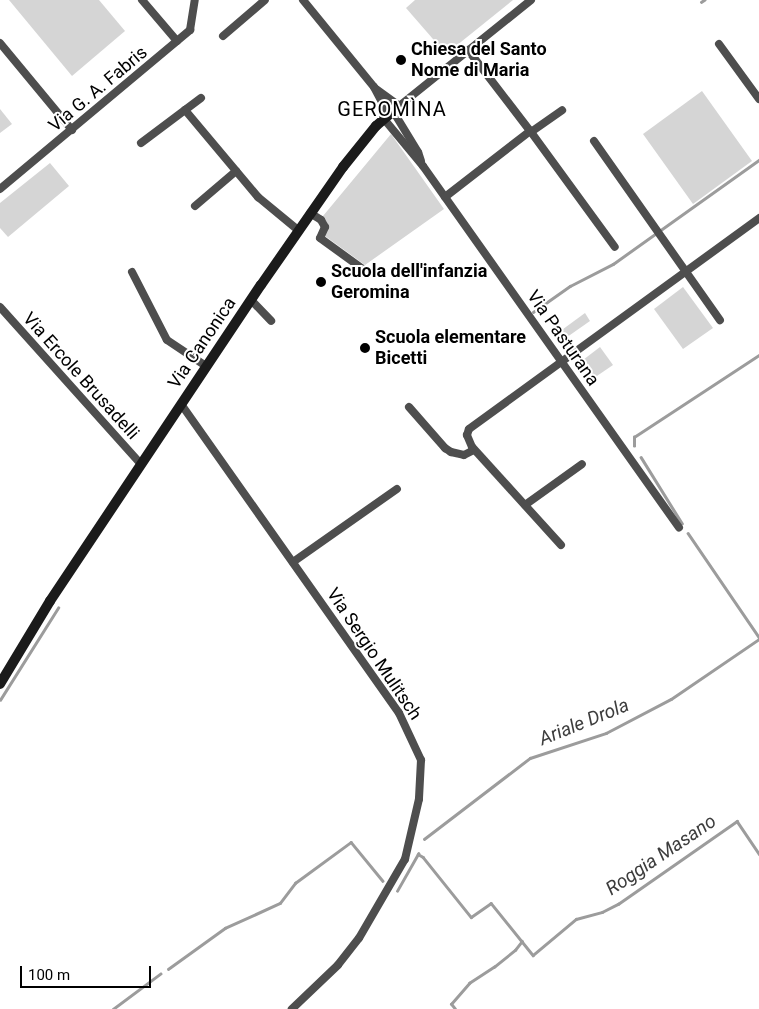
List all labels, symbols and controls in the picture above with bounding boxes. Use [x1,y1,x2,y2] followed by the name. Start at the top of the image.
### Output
[411,39,547,82] place label: Chiesa del Santo Nome di Maria
[44,42,152,136] street label: Via G. A. Fabris
[395,54,407,66] marker: Chiesa del Santo Nome di Maria
[336,97,448,121] district label: GEROMÌNA
[331,261,487,304] place label: Scuola dell'infanzia Geromina
[315,276,327,288] marker: Scuola dell'infanzia Geromina
[522,286,604,390] street label: Via Pasturana
[164,293,240,393] street label: Via Canonica
[18,308,144,444] street label: Via Ercole Brusadelli
[375,327,526,369] place label: Scuola elementare Bicetti
[359,342,371,354] marker: Scuola elementare Bicetti
[322,584,426,724] street label: Via Sergio Mulitsch
[536,694,632,750] water label: Ariale Drola
[602,810,720,900] water label: Roggia Masano
[22,956,154,988] scale bar
[28,966,70,984] text: 100 m

